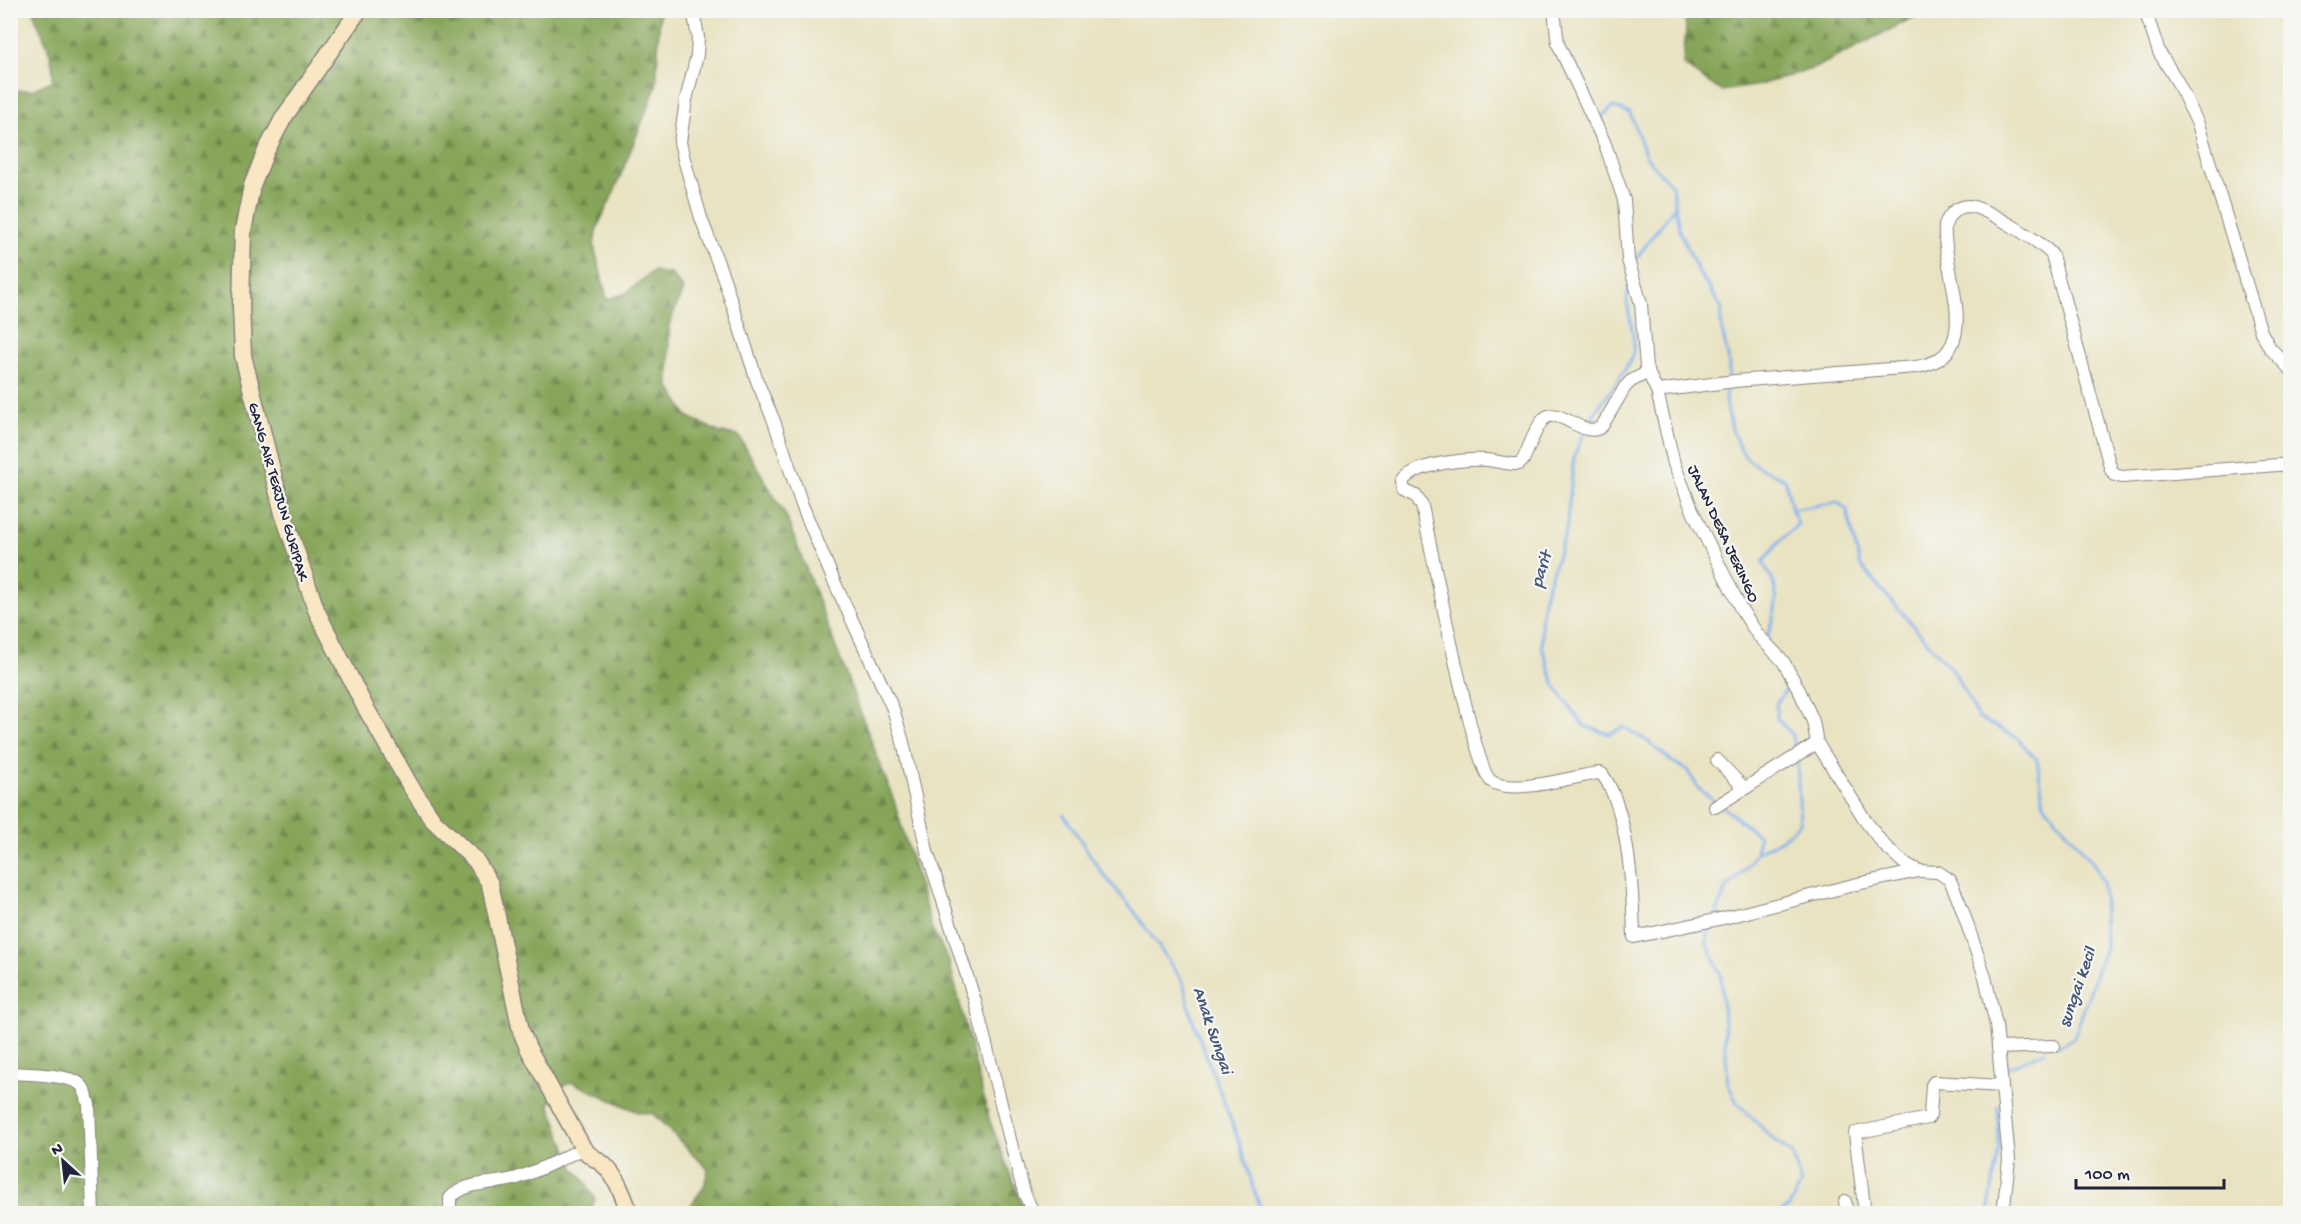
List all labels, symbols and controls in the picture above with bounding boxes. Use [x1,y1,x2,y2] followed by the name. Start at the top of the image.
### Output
[242,401,312,585] street label: GANG AIR TERJUN GURIPAK
[1682,463,1762,606] street label: JALAN DESA JERINGO
[1527,546,1559,590] water label: parit
[2055,944,2102,1031] water label: sungai kecil
[1187,984,1237,1079] water label: Anak Sungai
[33,1131,93,1191] north arrow
[49,1140,67,1162] text: N
[2076,1152,2224,1190] scale bar
[2084,1165,2130,1186] text: 100 m

